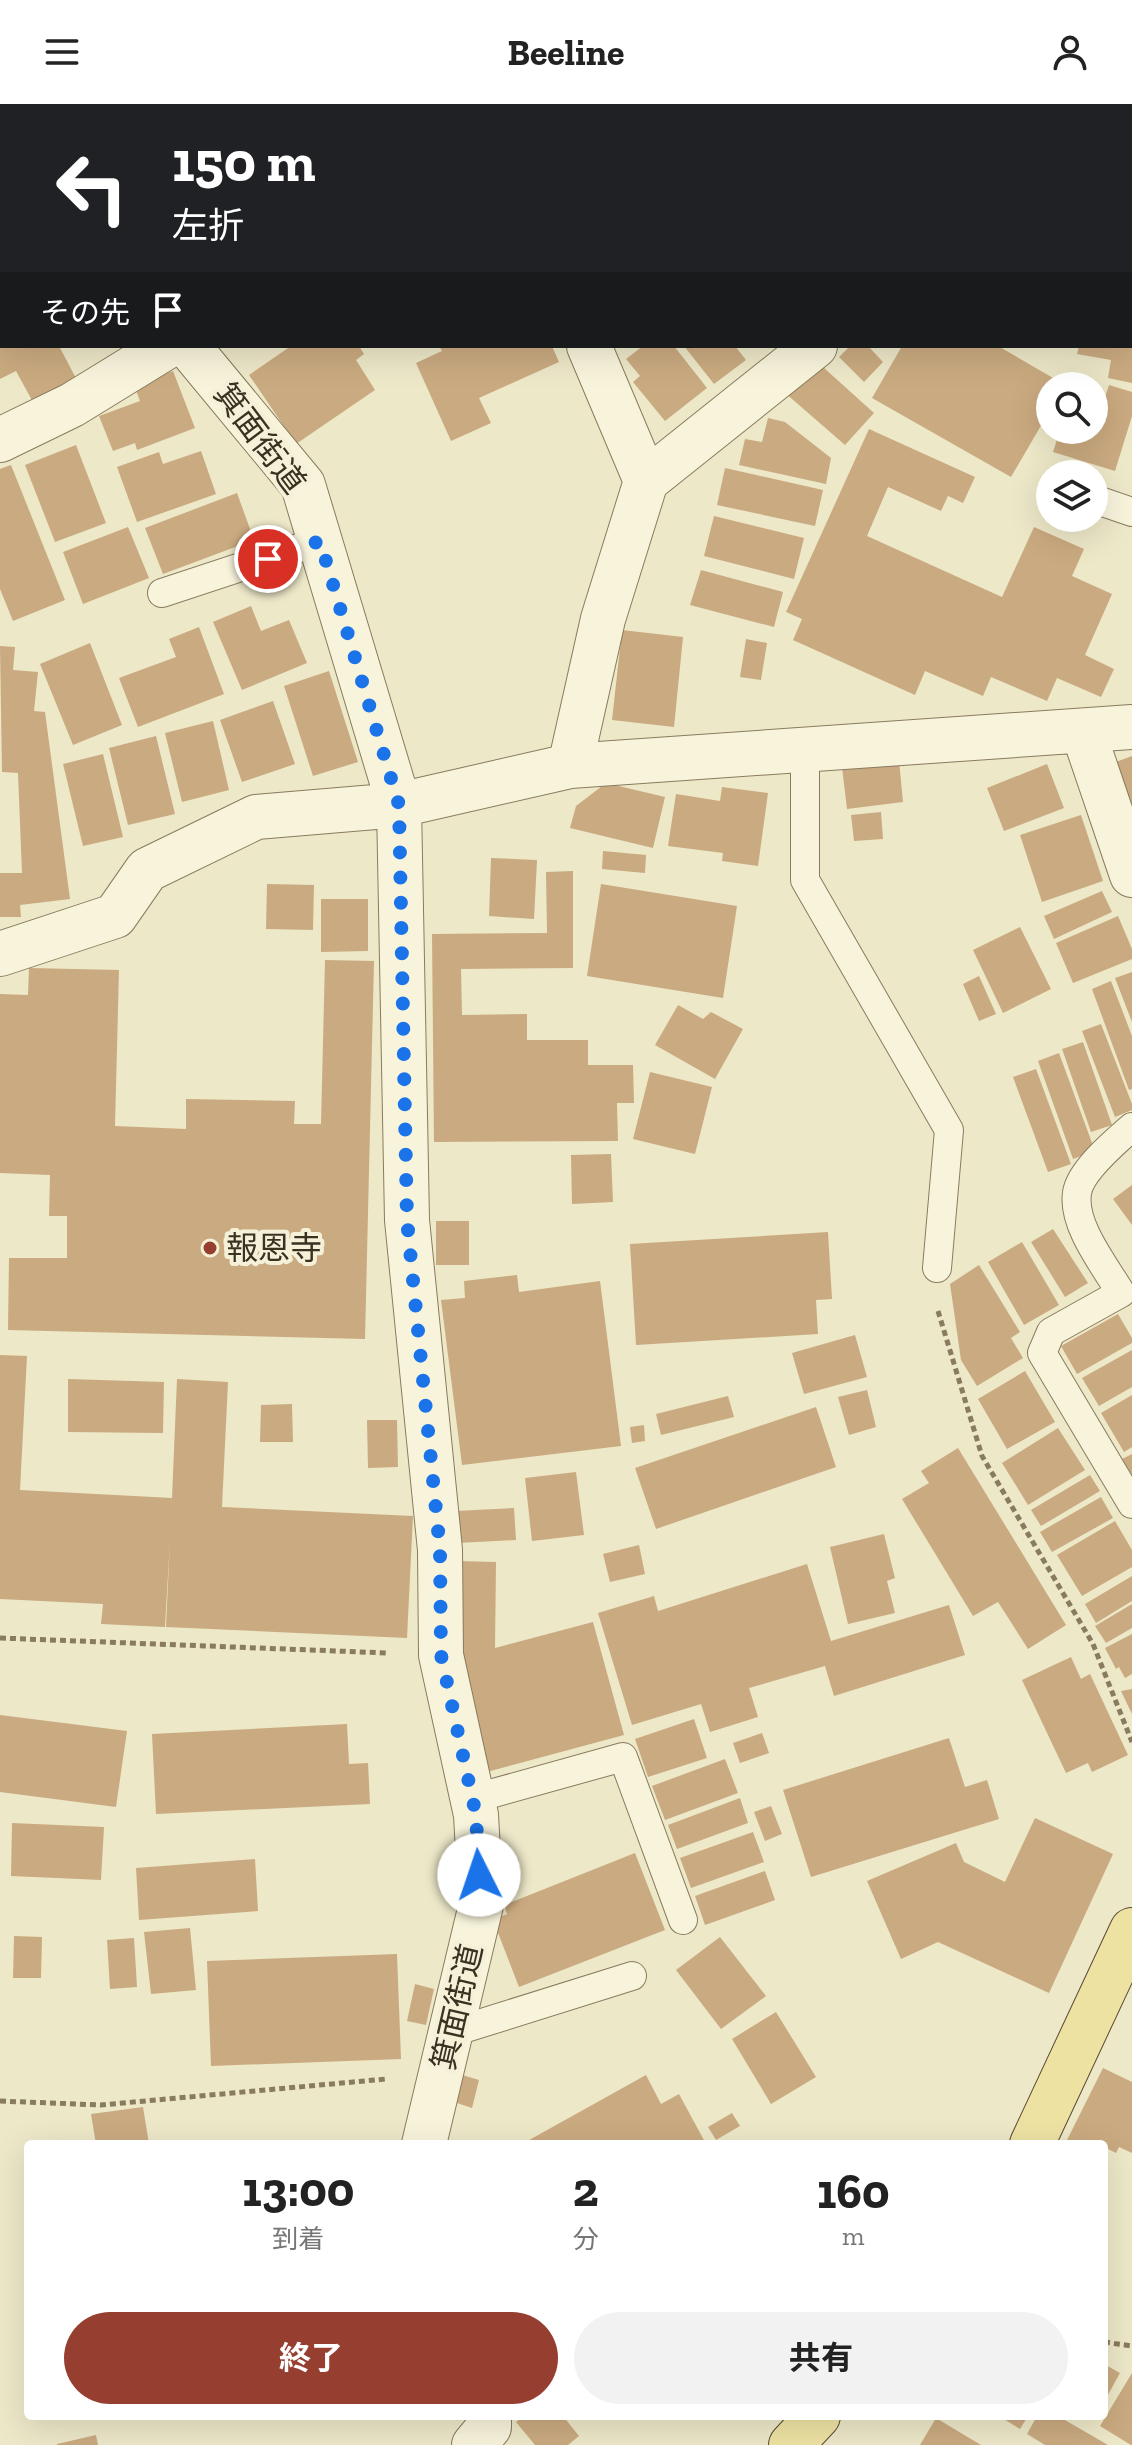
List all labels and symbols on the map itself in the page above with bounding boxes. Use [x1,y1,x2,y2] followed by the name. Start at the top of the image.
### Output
[206,375,314,501] street label: 箕面街道
[234,525,302,593] pin
[226,1229,322,1267] place label: 報恩寺
[201,1239,219,1257] marker: 報恩寺
[437,1833,521,1917] position arrow
[424,1940,490,2074] street label: 箕面街道

